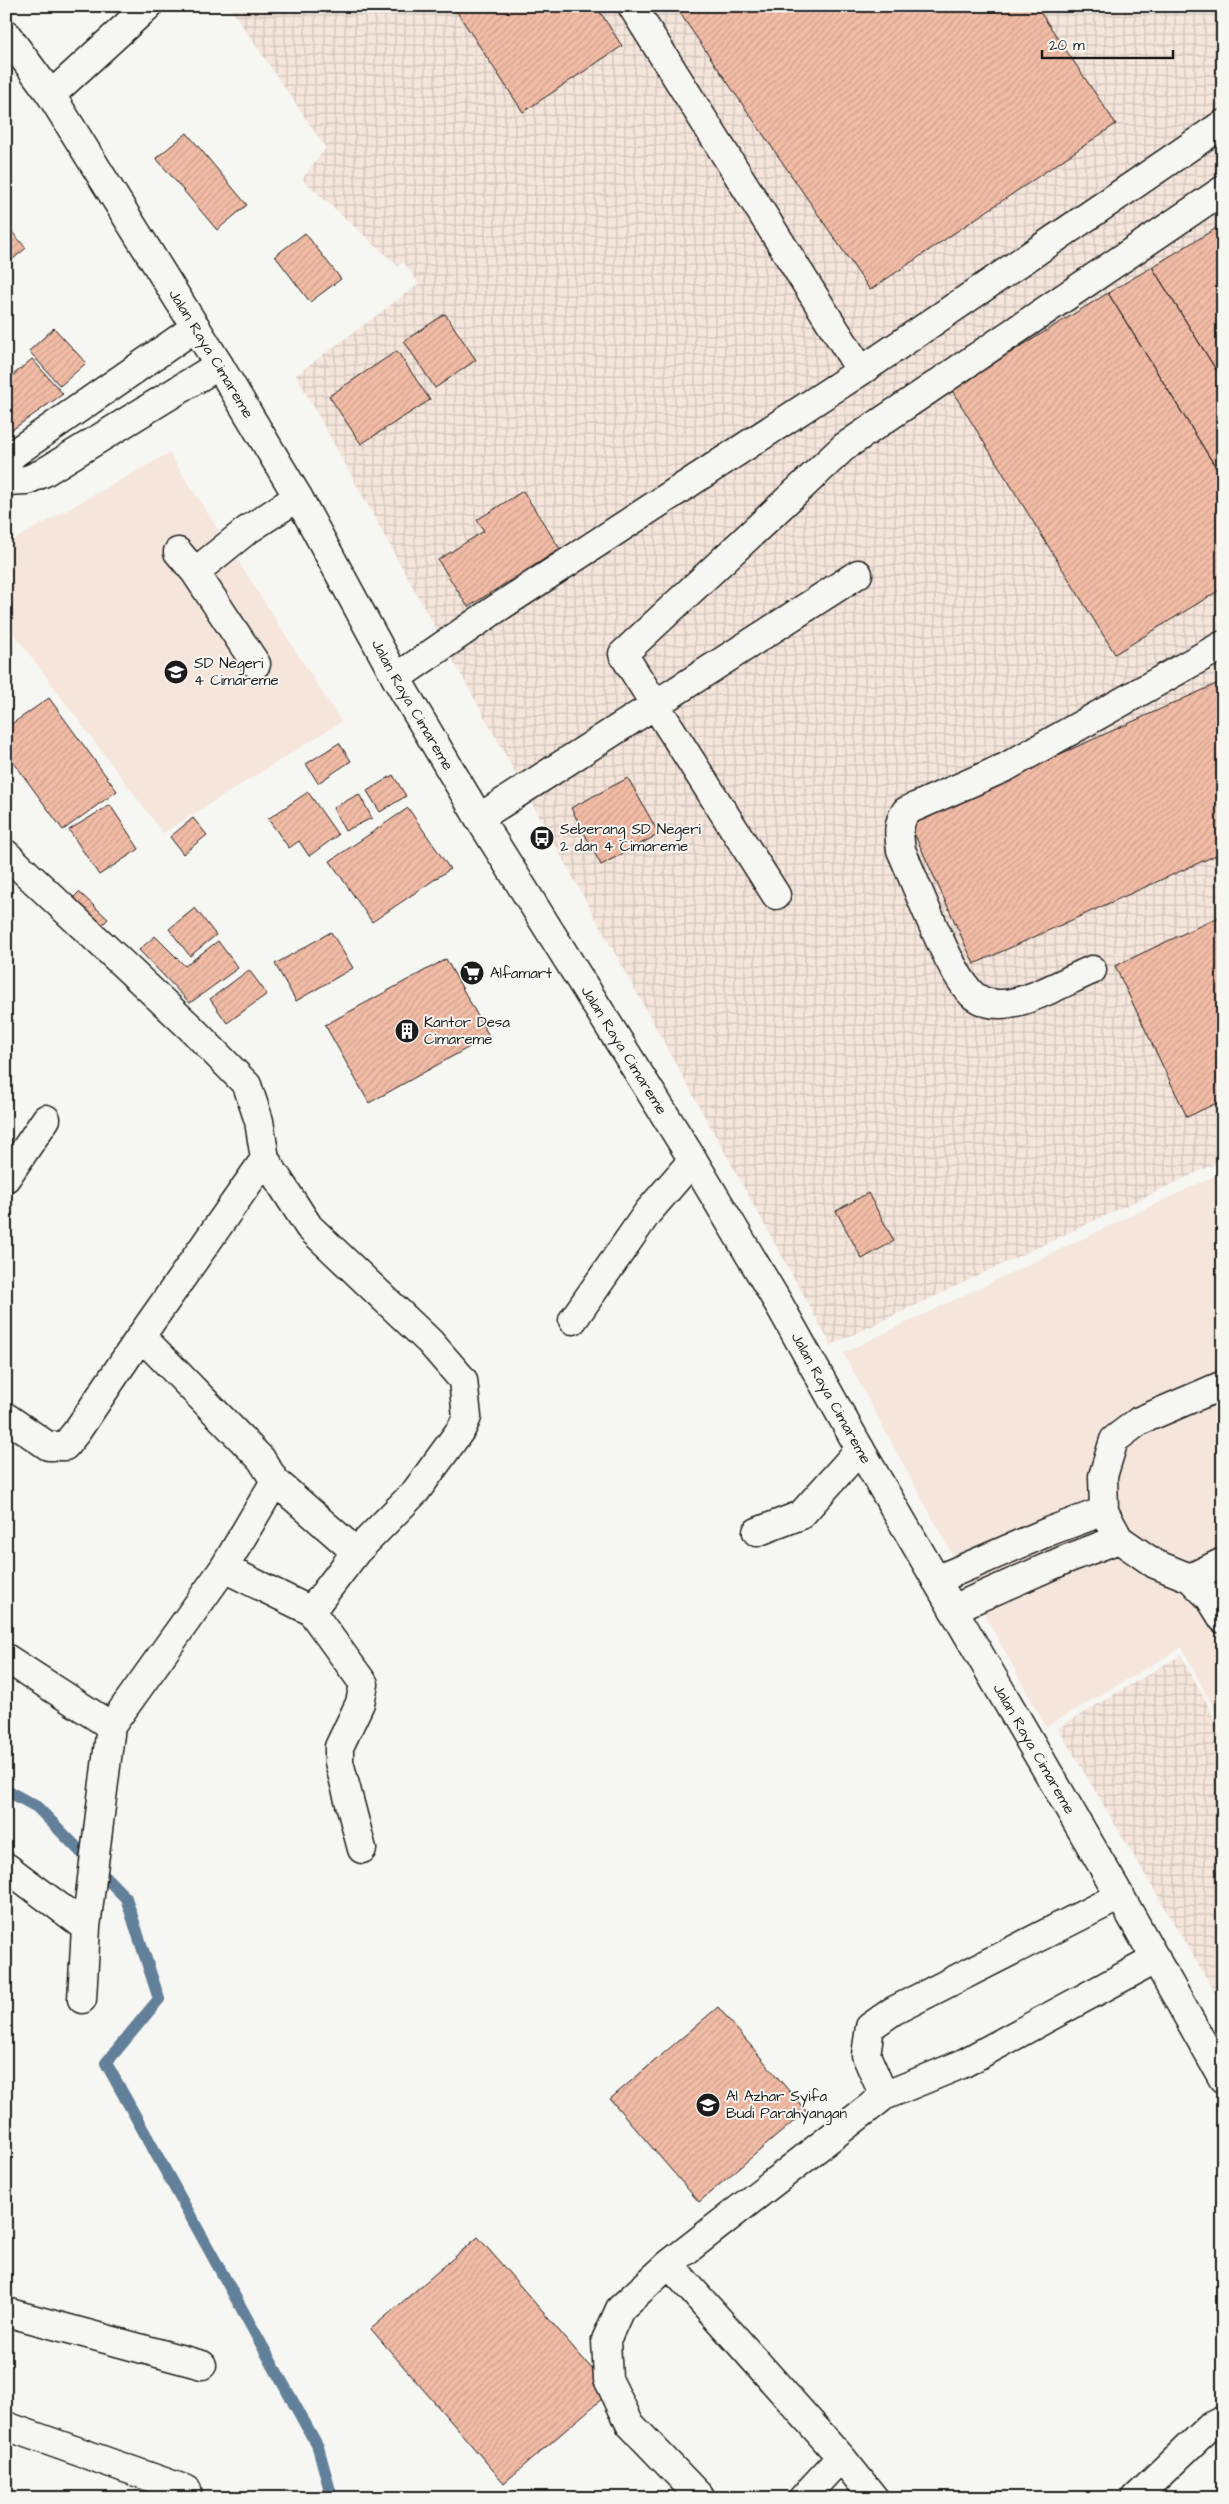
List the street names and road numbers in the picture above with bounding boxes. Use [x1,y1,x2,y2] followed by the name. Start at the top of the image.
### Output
[164,285,259,422] street label: Jalan Raya Cimareme
[367,636,459,774] street label: Jalan Raya Cimareme
[576,982,672,1118] street label: Jalan Raya Cimareme
[786,1328,877,1468] street label: Jalan Raya Cimareme
[988,1679,1080,1818] street label: Jalan Raya Cimareme

